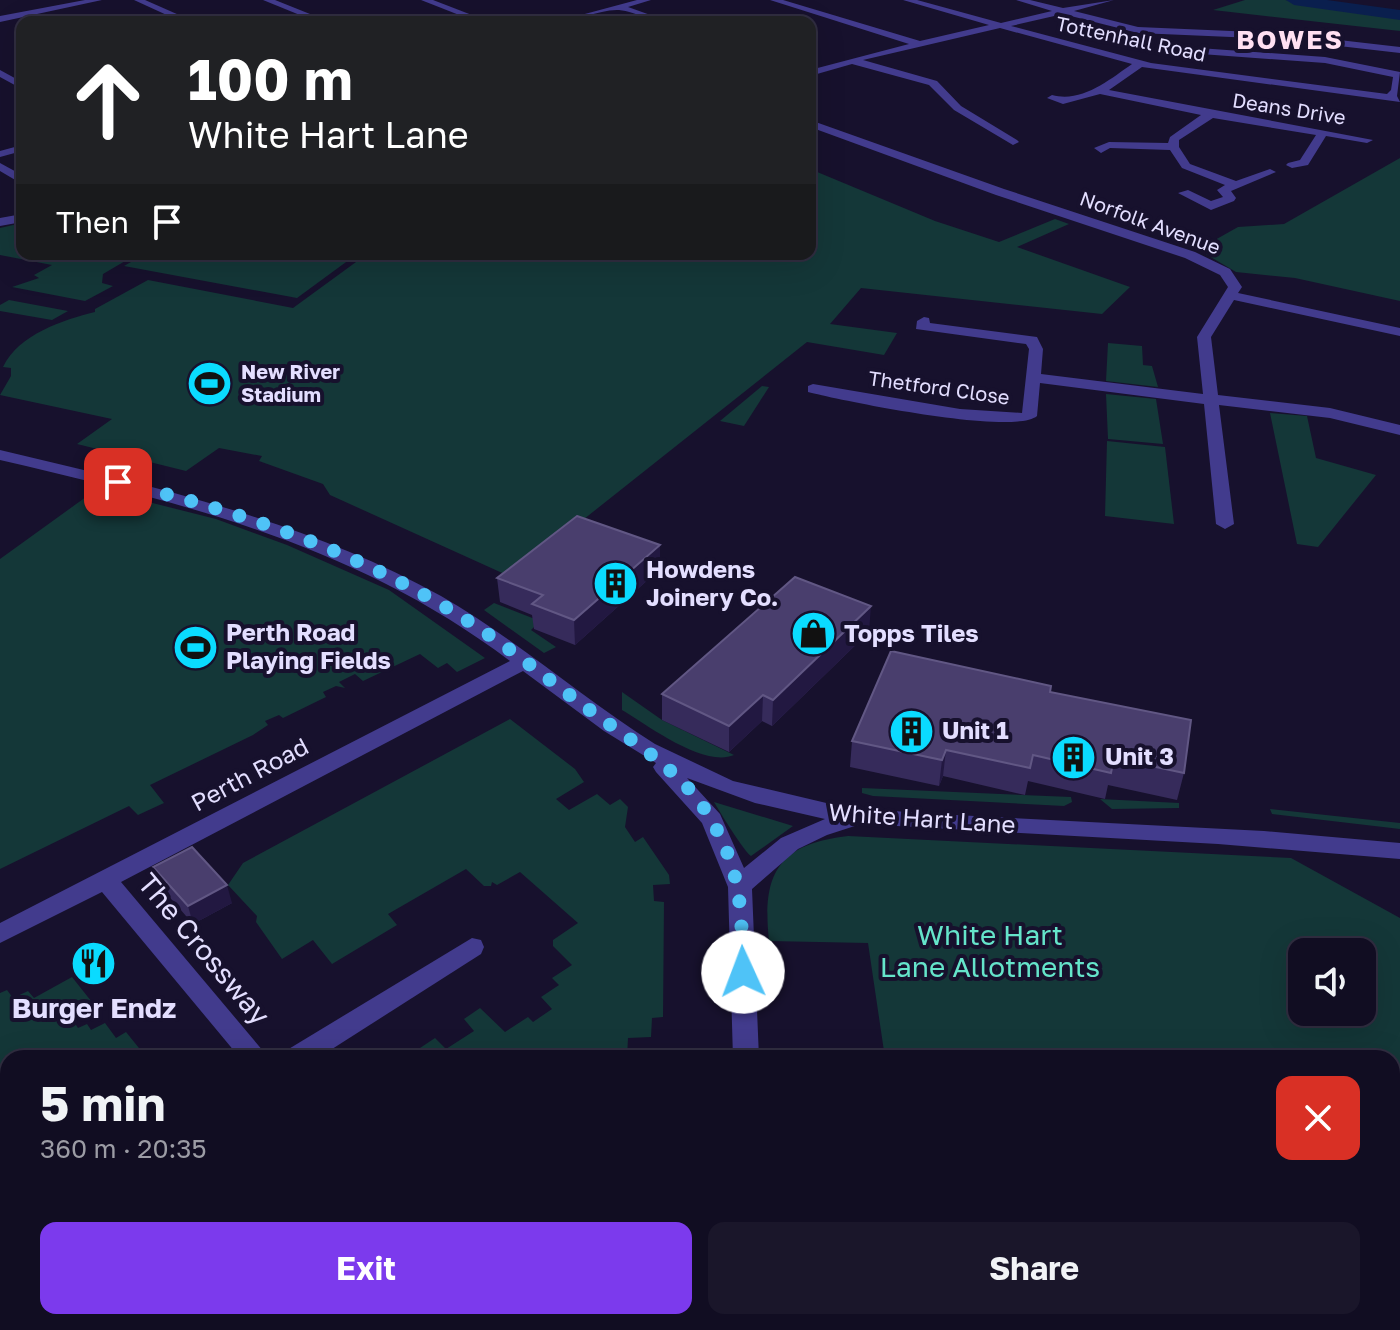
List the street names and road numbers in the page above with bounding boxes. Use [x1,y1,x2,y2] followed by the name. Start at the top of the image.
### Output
[1054,10,1208,66] street label: Tottenhall Road
[1231,87,1348,129] street label: Deans Drive
[1077,186,1224,259] street label: Norfolk Avenue
[867,365,1011,409] street label: Thetford Close
[186,731,313,817] street label: Perth Road
[828,797,1016,838] street label: White Hart Lane
[132,866,277,1031] street label: The Crossway

